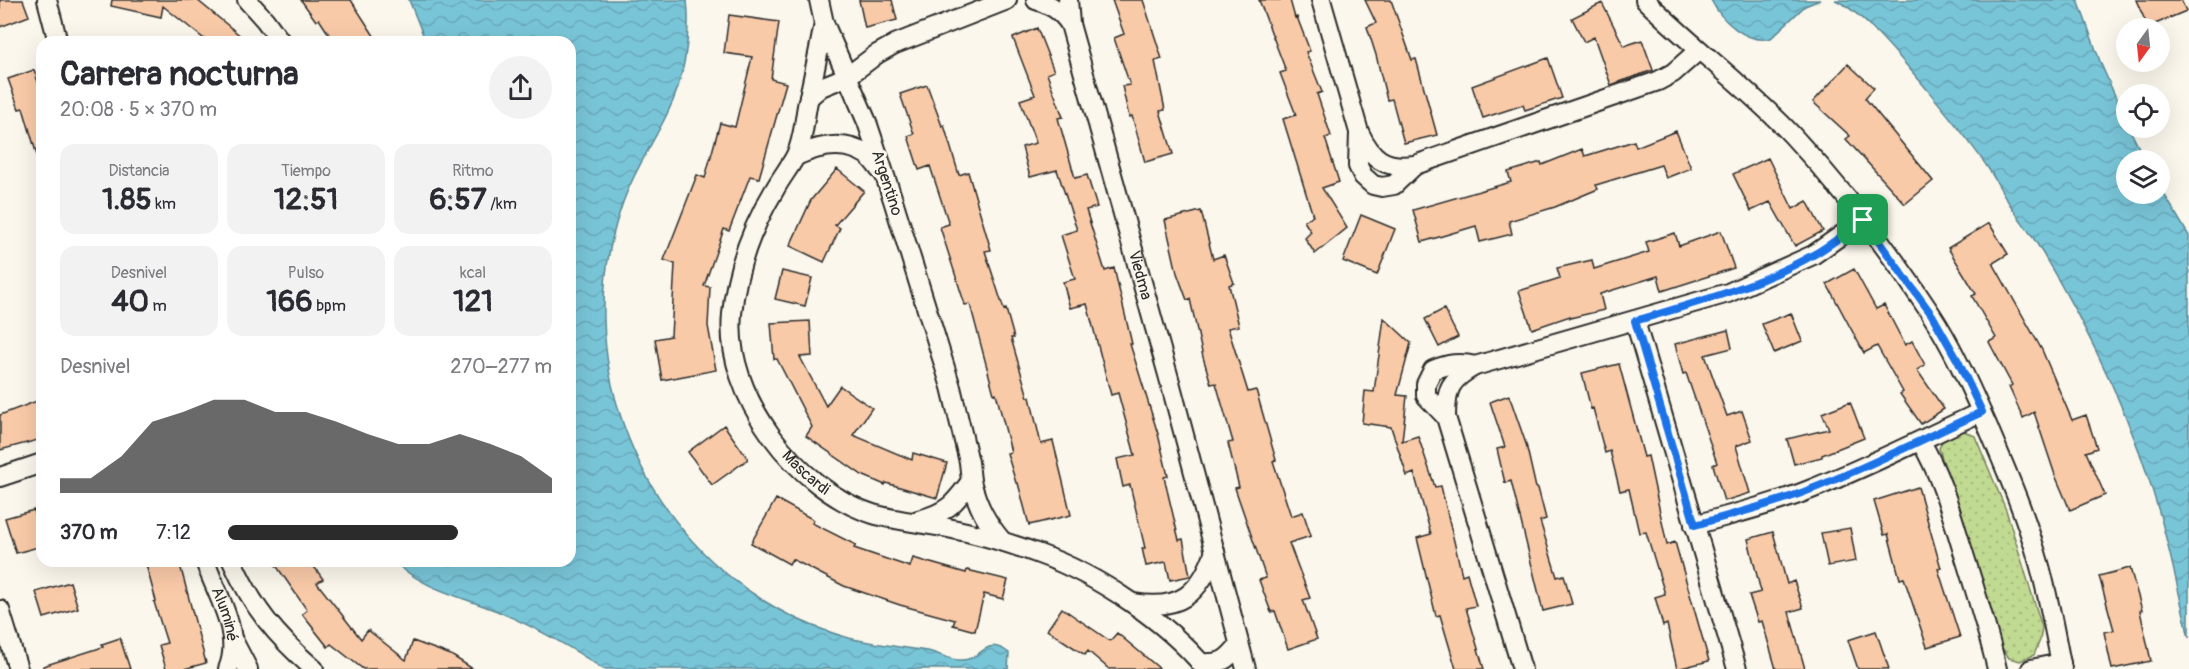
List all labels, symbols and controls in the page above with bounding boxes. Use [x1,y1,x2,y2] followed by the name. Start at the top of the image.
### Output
[2116,18,2170,72] north arrow
[2116,18,2170,204] map controls
[60,54,299,95] text: Carrera nocturna
[489,56,552,119] button: share
[2116,84,2170,138] button: locate
[60,97,217,122] text: 20:08 · 5 × 370 m
[867,148,907,219] street label: Argentino
[2116,150,2170,204] button: layers
[109,161,169,181] text: Distancia
[281,161,331,181] text: Tiempo
[452,161,494,181] text: Ritmo
[102,181,152,218] text: 1.85
[274,181,338,218] text: 12:51
[429,181,487,218] text: 6:57
[152,194,176,214] text: km
[487,194,517,214] text: /km
[1837,194,1888,245] pin
[1846,203,1879,236] icon: arrive
[1124,249,1157,302] street label: Viedma
[111,263,167,283] text: Desnivel
[288,263,324,283] text: Pulso
[460,263,486,283] text: kcal
[111,283,149,320] text: 40
[266,283,313,320] text: 166
[453,283,493,320] text: 121
[149,296,167,316] text: m
[313,296,346,316] text: bpm
[60,354,130,379] text: Desnivel
[450,354,552,379] text: 270–277 m
[777,446,834,500] street label: Mascardi
[60,520,118,545] text: 370 m
[156,520,191,545] text: 7:12
[207,584,242,643] street label: Aluminé

